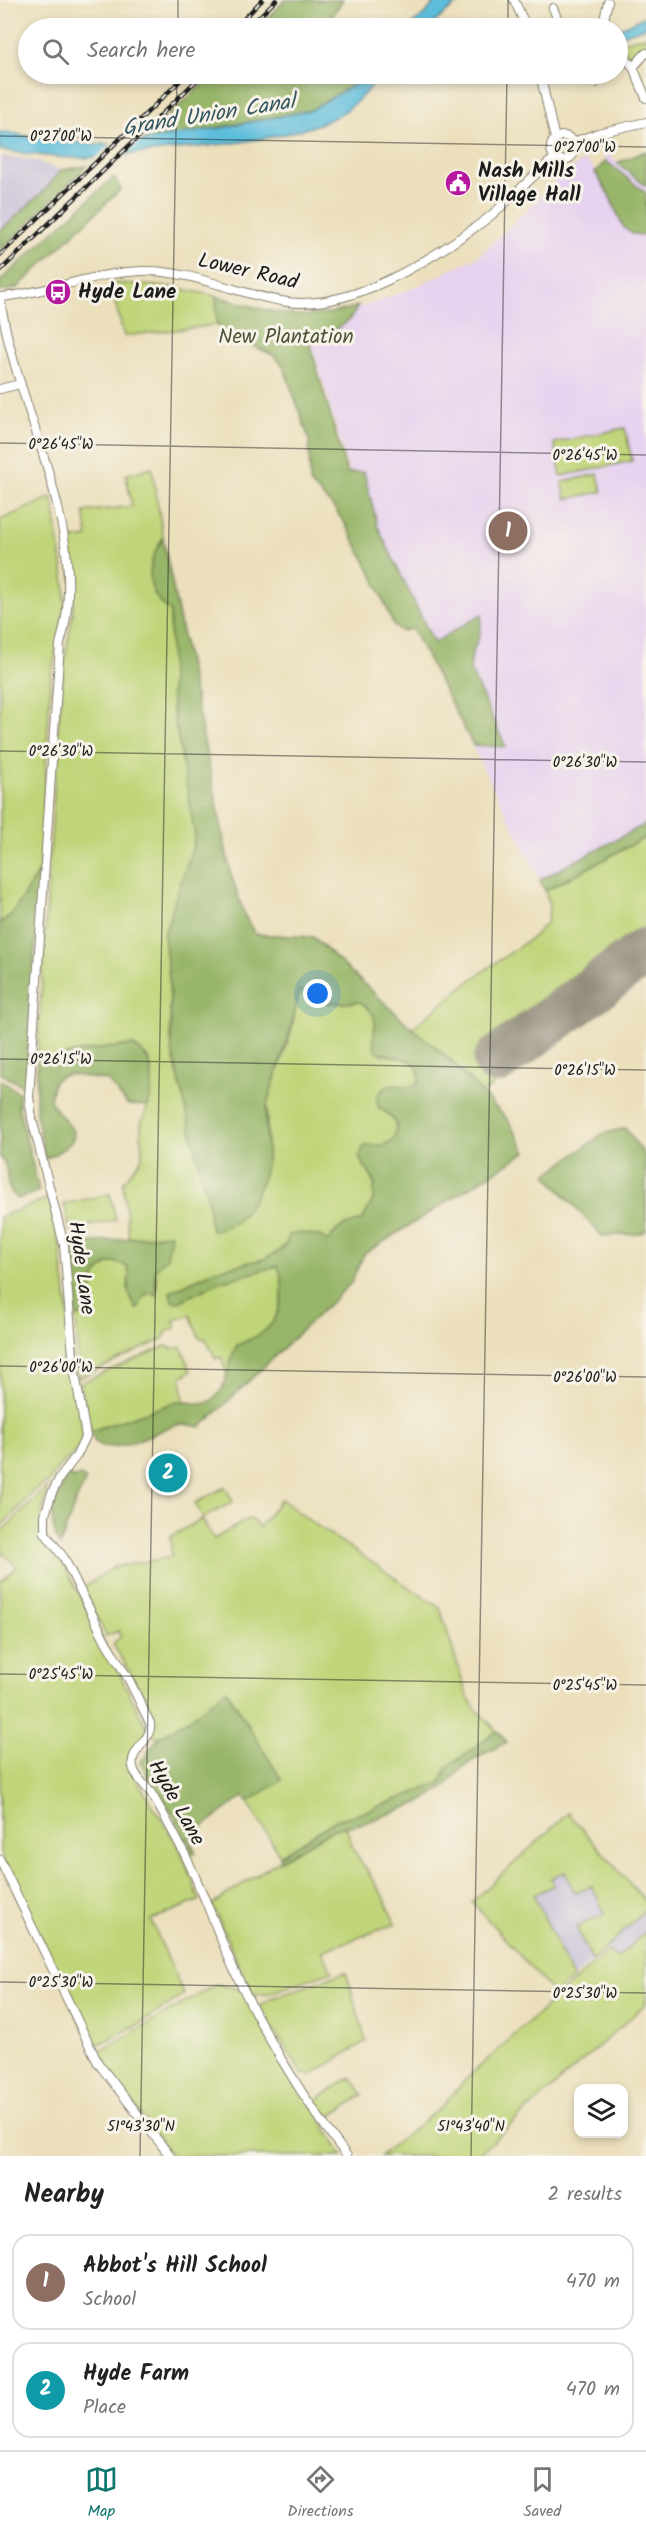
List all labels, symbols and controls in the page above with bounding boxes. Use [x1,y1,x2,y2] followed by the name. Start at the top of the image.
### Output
[18,18,628,84] search box
[87,34,195,69] text: Search here
[39,35,72,68] icon: search
[120,84,302,147] water label: Grand Union Canal
[30,125,92,149] text: 0°27'00"W
[554,136,616,160] text: 0°27'00"W
[478,155,581,212] place label: Nash Mills Village Hall
[443,168,473,198] public building icon: Nash Mills Village Hall
[195,244,302,300] street label: Lower Road
[78,276,176,309] place label: Hyde Lane
[43,277,73,307] bus stop icon: Hyde Lane
[218,321,354,354] park label: New Plantation
[29,433,94,457] text: 0°26'45"W
[553,444,618,468] text: 0°26'45"W
[488,508,528,554] pin: 1
[29,740,94,764] text: 0°26'30"W
[553,751,618,775] text: 0°26'30"W
[303,979,332,1008] your location
[30,1048,92,1072] text: 0°26'15"W
[554,1059,616,1083] text: 0°26'15"W
[58,1219,104,1317] street label: Hyde Lane
[29,1356,93,1380] text: 0°26'00"W
[553,1366,617,1390] text: 0°26'00"W
[148,1450,188,1496] pin: 2
[29,1663,94,1687] text: 0°25'45"W
[553,1674,618,1698] text: 0°25'45"W
[139,1754,214,1853] street label: Hyde Lane
[29,1971,93,1995] text: 0°25'30"W
[553,1982,617,2006] text: 0°25'30"W
[574,2084,628,2138] map controls
[574,2084,628,2138] button: layers
[107,2115,175,2139] text: 51°43'30"N
[437,2115,505,2139] text: 51°43'40"N
[24,2174,104,2216] text: Nearby
[547,2179,622,2211] text: 2 results
[83,2249,267,2284] text: Abbot's Hill School
[42,2266,49,2298] text: 1
[566,2266,620,2298] text: 470 m
[83,2284,136,2316] text: School
[83,2357,189,2392] text: Hyde Farm
[40,2374,51,2406] text: 2
[566,2374,620,2406] text: 470 m
[83,2392,126,2424] text: Place
[85,2463,118,2524] tab: Map
[287,2463,354,2524] tab: Directions
[523,2463,561,2524] tab: Saved

